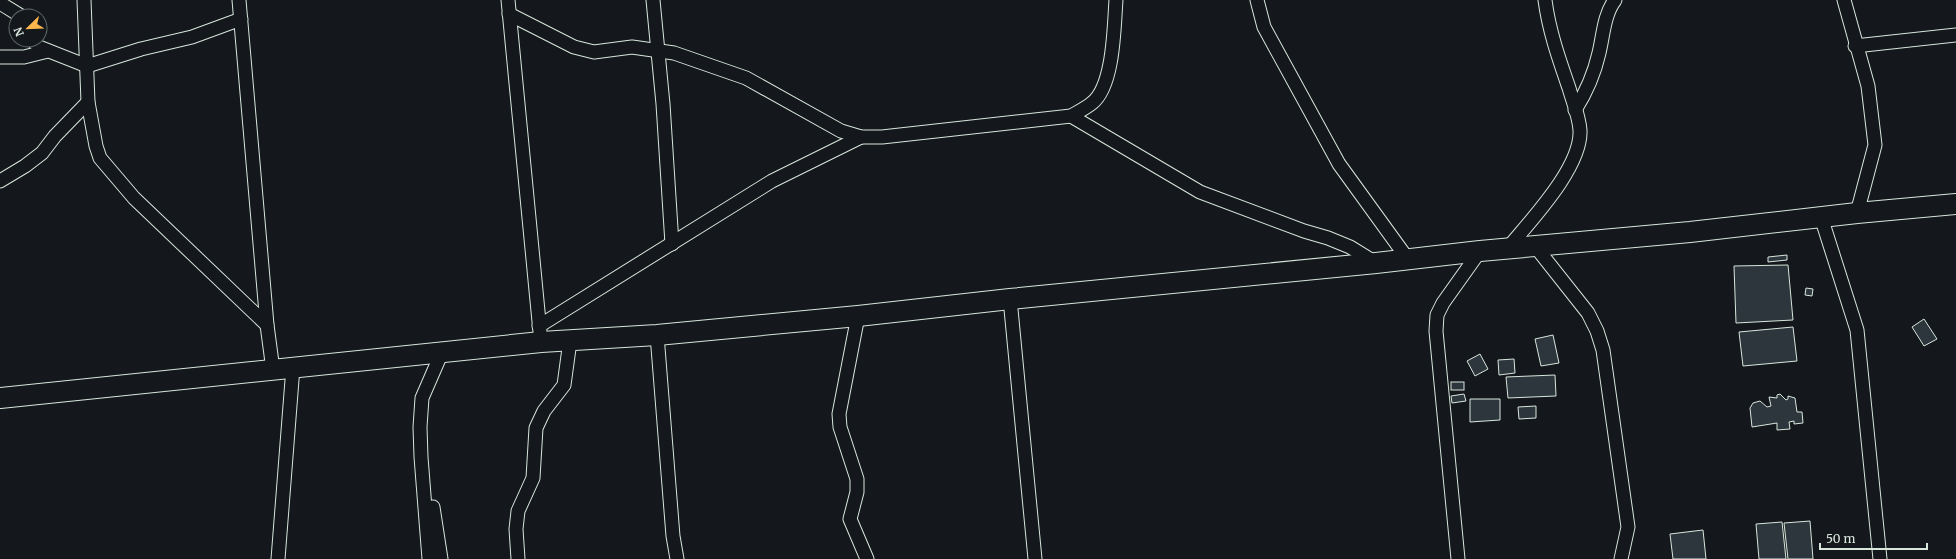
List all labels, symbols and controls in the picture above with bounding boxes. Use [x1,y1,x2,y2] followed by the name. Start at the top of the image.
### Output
[8,8,48,48] north arrow
[11,25,27,39] text: N
[1820,525,1927,551] scale bar
[1826,531,1855,546] text: 50 m

